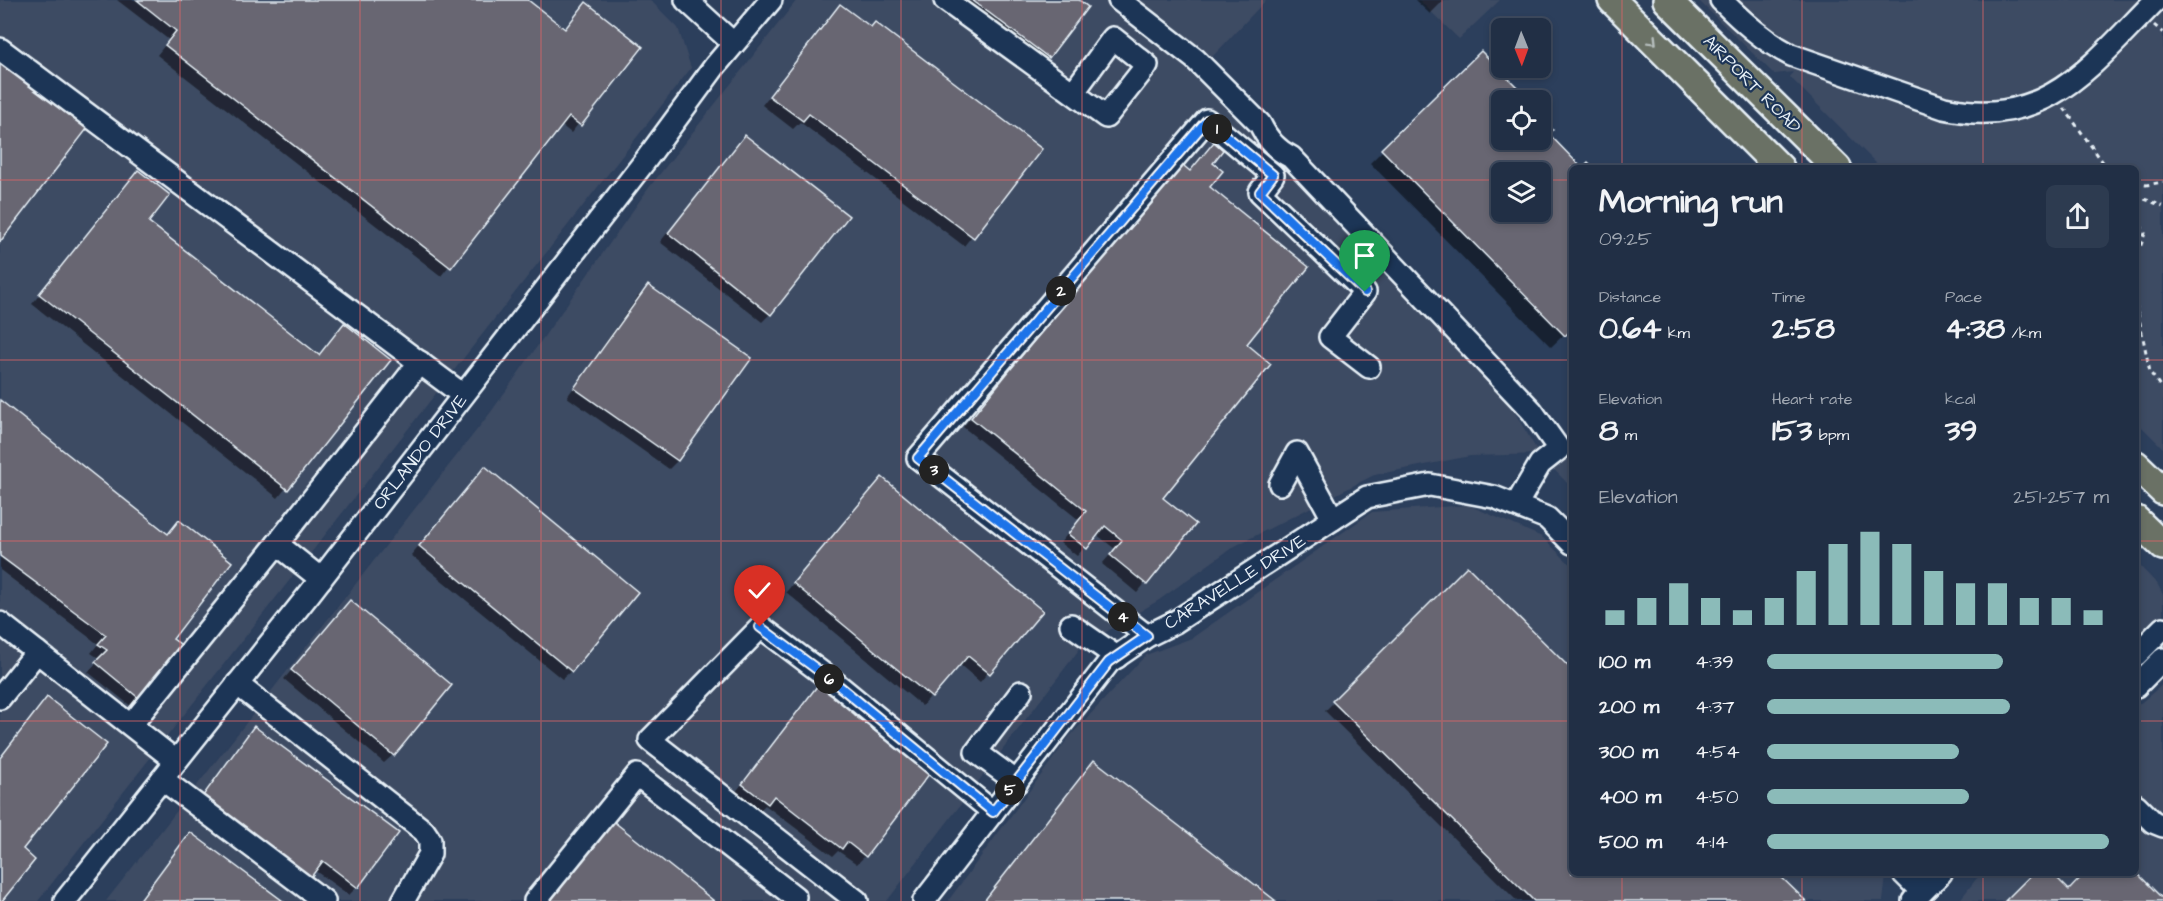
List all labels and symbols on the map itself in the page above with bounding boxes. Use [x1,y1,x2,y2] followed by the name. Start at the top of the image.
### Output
[1491,18,1551,78] north arrow
[1697,29,1807,139] street label: AIRPORT ROAD
[1646,34,1657,45] one-way arrow
[1202,114,1232,144] pin: 1
[1339,230,1390,292] pin
[1046,276,1076,306] pin: 2
[367,389,473,515] street label: ORLANDO DRIVE
[919,455,949,485] pin: 3
[1159,528,1311,636] street label: CARAVELLE DRIVE
[734,565,785,627] pin
[1108,602,1138,632] pin: 4
[814,664,844,694] pin: 6
[995,775,1025,805] pin: 5

